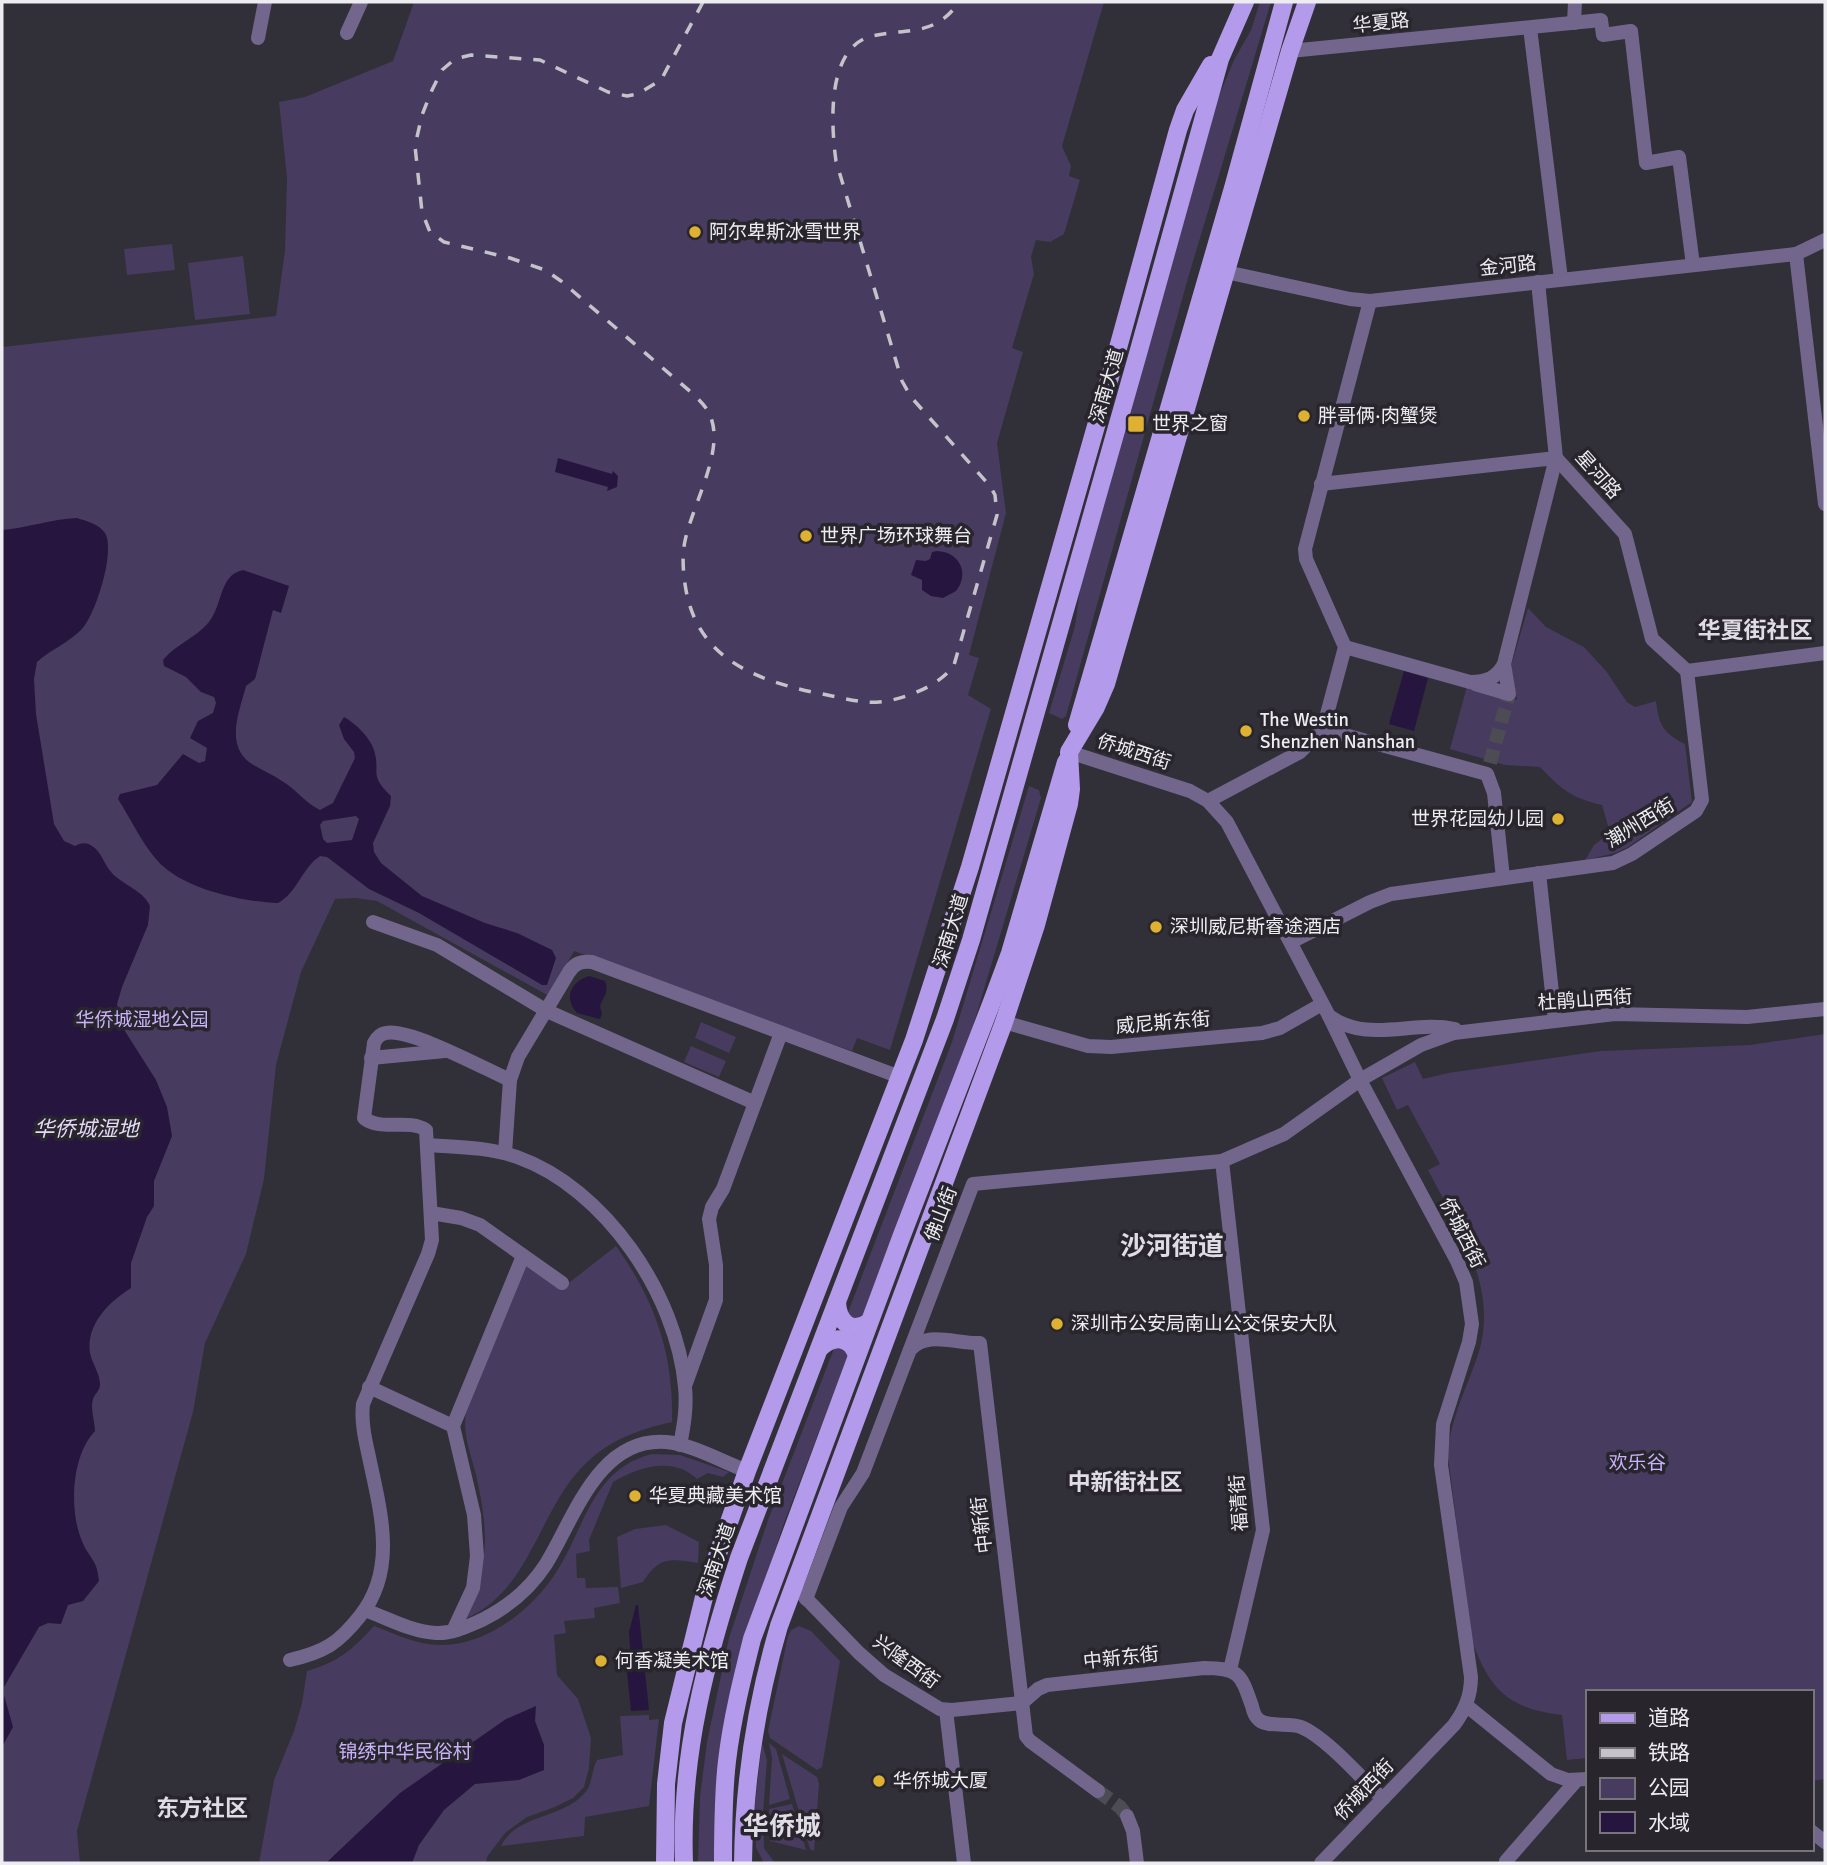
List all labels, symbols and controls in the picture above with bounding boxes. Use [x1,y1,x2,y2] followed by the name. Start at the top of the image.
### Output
[1351,8,1411,38] street label: 华夏路
[709,220,861,244] place label: 阿尔卑斯冰雪世界
[687,224,703,240] marker: 阿尔卑斯冰雪世界
[1478,251,1538,281] street label: 金河路
[1085,346,1129,426] street label: 深南大道
[1318,404,1438,428] place label: 胖哥俩·肉蟹煲
[1296,408,1312,424] marker: 胖哥俩·肉蟹煲
[1152,412,1228,436] place label: 世界之窗
[1126,414,1146,434] marker: 世界之窗
[1570,446,1626,504] street label: 星河路
[820,524,972,548] place label: 世界广场环球舞台
[798,528,814,544] marker: 世界广场环球舞台
[1698,616,1813,645] district label: 华夏街社区
[1260,708,1415,754] place label: The Westin Shenzhen Nanshan
[1238,723,1254,739] marker: The Westin Shenzhen Nanshan
[1094,729,1174,775] street label: 侨城西街
[1601,793,1679,853] street label: 潮州西街
[1411,807,1544,831] place label: 世界花园幼儿园
[1550,811,1566,827] marker: 世界花园幼儿园
[928,891,974,971] street label: 深南大道
[1170,915,1341,939] place label: 深圳威尼斯睿途酒店
[1148,919,1164,935] marker: 深圳威尼斯睿途酒店
[1537,985,1633,1015] street label: 杜鹃山西街
[1115,1007,1211,1039] street label: 威尼斯东街
[75,1008,209,1032] park label: 华侨城湿地公园
[34,1116,140,1142] water label: 华侨城湿地
[920,1183,962,1245] street label: 佛山街
[1434,1194,1490,1272] street label: 侨城西街
[1120,1231,1224,1263] district label: 沙河街道
[1071,1312,1337,1336] place label: 深圳市公安局南山公交保安大队
[1049,1316,1065,1332] marker: 深圳市公安局南山公交保安大队
[1608,1451,1666,1475] park label: 欢乐谷
[1068,1468,1183,1497] district label: 中新街社区
[1225,1474,1253,1532] street label: 福清街
[649,1484,782,1508] place label: 华夏典藏美术馆
[627,1488,643,1504] marker: 华夏典藏美术馆
[967,1495,997,1555] street label: 中新街
[693,1520,741,1600] street label: 深南大道
[868,1630,944,1694] street label: 兴隆西街
[1082,1642,1160,1674] street label: 中新东街
[615,1649,729,1673] place label: 何香凝美术馆
[593,1653,609,1669] marker: 何香凝美术馆
[1586,1690,1813,1851] legend
[1648,1705,1690,1731] text: 道路
[338,1740,472,1764] park label: 锦绣中华民俗村
[1648,1740,1690,1766] text: 铁路
[1329,1754,1399,1826] street label: 侨城西街
[893,1769,988,1793] place label: 华侨城大厦
[871,1773,887,1789] marker: 华侨城大厦
[1648,1775,1690,1801] text: 公园
[156,1794,248,1823] district label: 东方社区
[1648,1810,1690,1836] text: 水域
[743,1811,821,1843] district label: 华侨城

